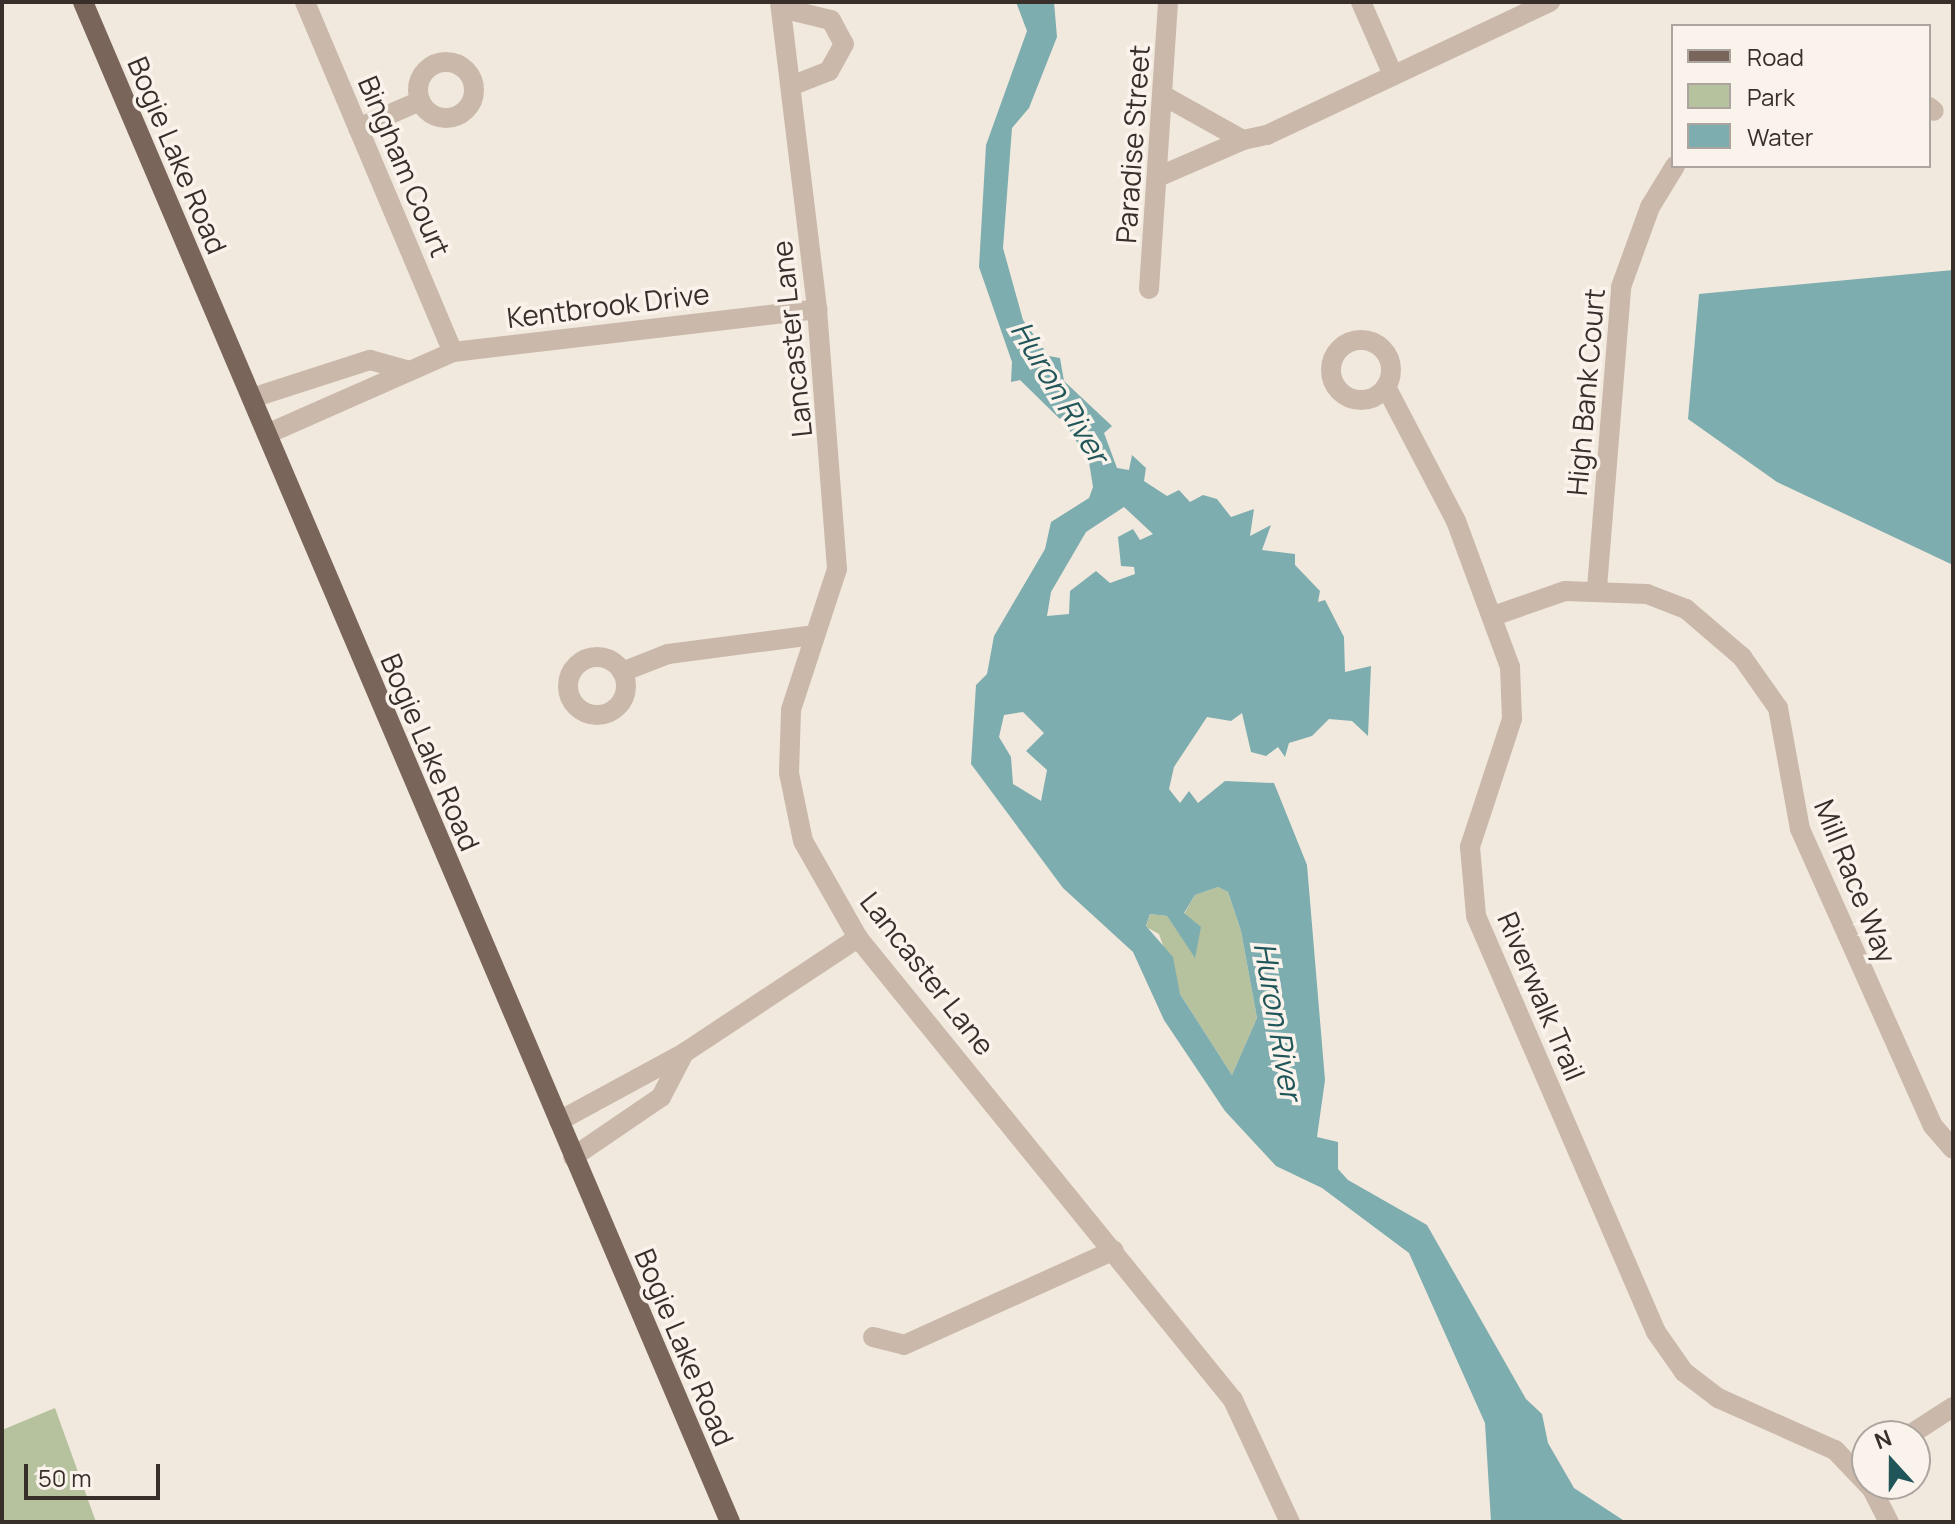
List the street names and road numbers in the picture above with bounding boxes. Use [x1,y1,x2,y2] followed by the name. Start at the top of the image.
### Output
[1108,44,1156,244] street label: Paradise Street
[121,52,235,258] street label: Bogie Lake Road
[352,71,458,261] street label: Bingham Court
[764,239,818,439] street label: Lancaster Lane
[505,276,711,334] street label: Kentbrook Drive
[1559,287,1611,497] street label: High Bank Court
[374,649,488,855] street label: Bogie Lake Road
[1808,794,1904,968] street label: Mill Race Way
[854,885,1002,1061] street label: Lancaster Lane
[1491,907,1593,1085] street label: Riverwalk Trail
[628,1244,742,1450] street label: Bogie Lake Road

